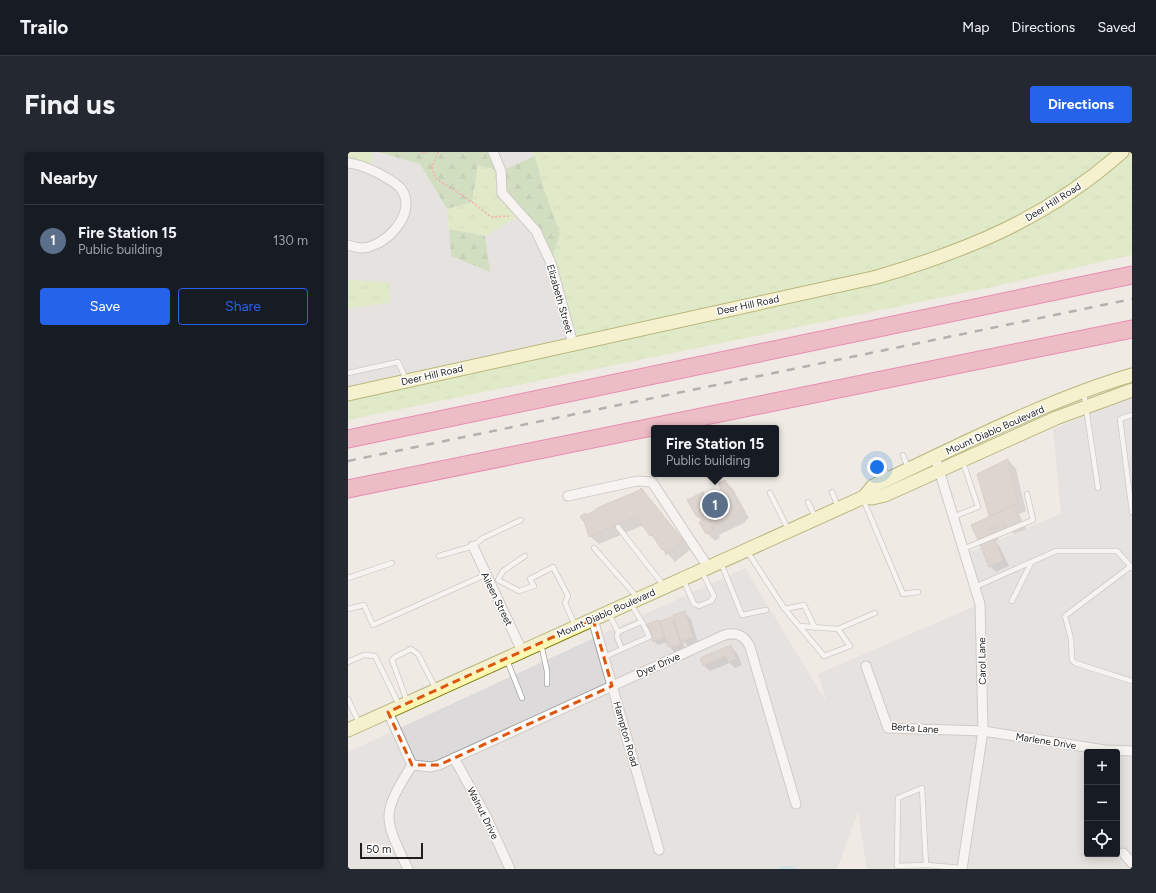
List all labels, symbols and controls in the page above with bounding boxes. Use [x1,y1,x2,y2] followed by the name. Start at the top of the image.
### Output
[20,16,68,39] text: Trailo
[962,19,990,36] text: Map
[1012,19,1075,36] text: Directions
[1097,19,1136,36] text: Saved
[1030,86,1132,123] button: Directions
[24,87,115,121] text: Find us
[40,168,98,188] text: Nearby
[1023,180,1083,224] street label: Deer Hill Road
[78,224,177,242] text: Fire Station 15
[50,233,56,248] text: 1
[273,233,308,248] text: 130 m
[78,242,163,257] text: Public building
[544,263,576,335] street label: Elizabeth Street
[40,288,170,325] button: Save
[178,288,308,325] button: Share
[716,292,780,318] street label: Deer Hill Road
[400,362,464,388] street label: Deer Hill Road
[944,402,1047,458] street label: Mount Diablo Boulevard
[651,425,779,477] popup
[666,435,764,453] text: Fire Station 15
[666,453,750,468] text: Public building
[867,457,887,477] your location
[702,490,728,520] pin: 1
[478,570,516,628] street label: Aileen Street
[555,585,658,641] street label: Mount Diablo Boulevard
[975,637,989,685] street label: Carol Lane
[634,649,682,680] street label: Dyer Drive
[610,700,642,768] street label: Hampton Road
[891,720,940,736] street label: Berta Lane
[1015,730,1078,752] street label: Marlene Drive
[1084,749,1120,857] map controls
[1084,749,1120,785] button: +
[464,785,502,842] street label: Walnut Drive
[1084,785,1120,821] button: −
[1084,821,1120,857] button: locate
[360,841,423,860] scale bar
[366,843,391,856] text: 50 m

